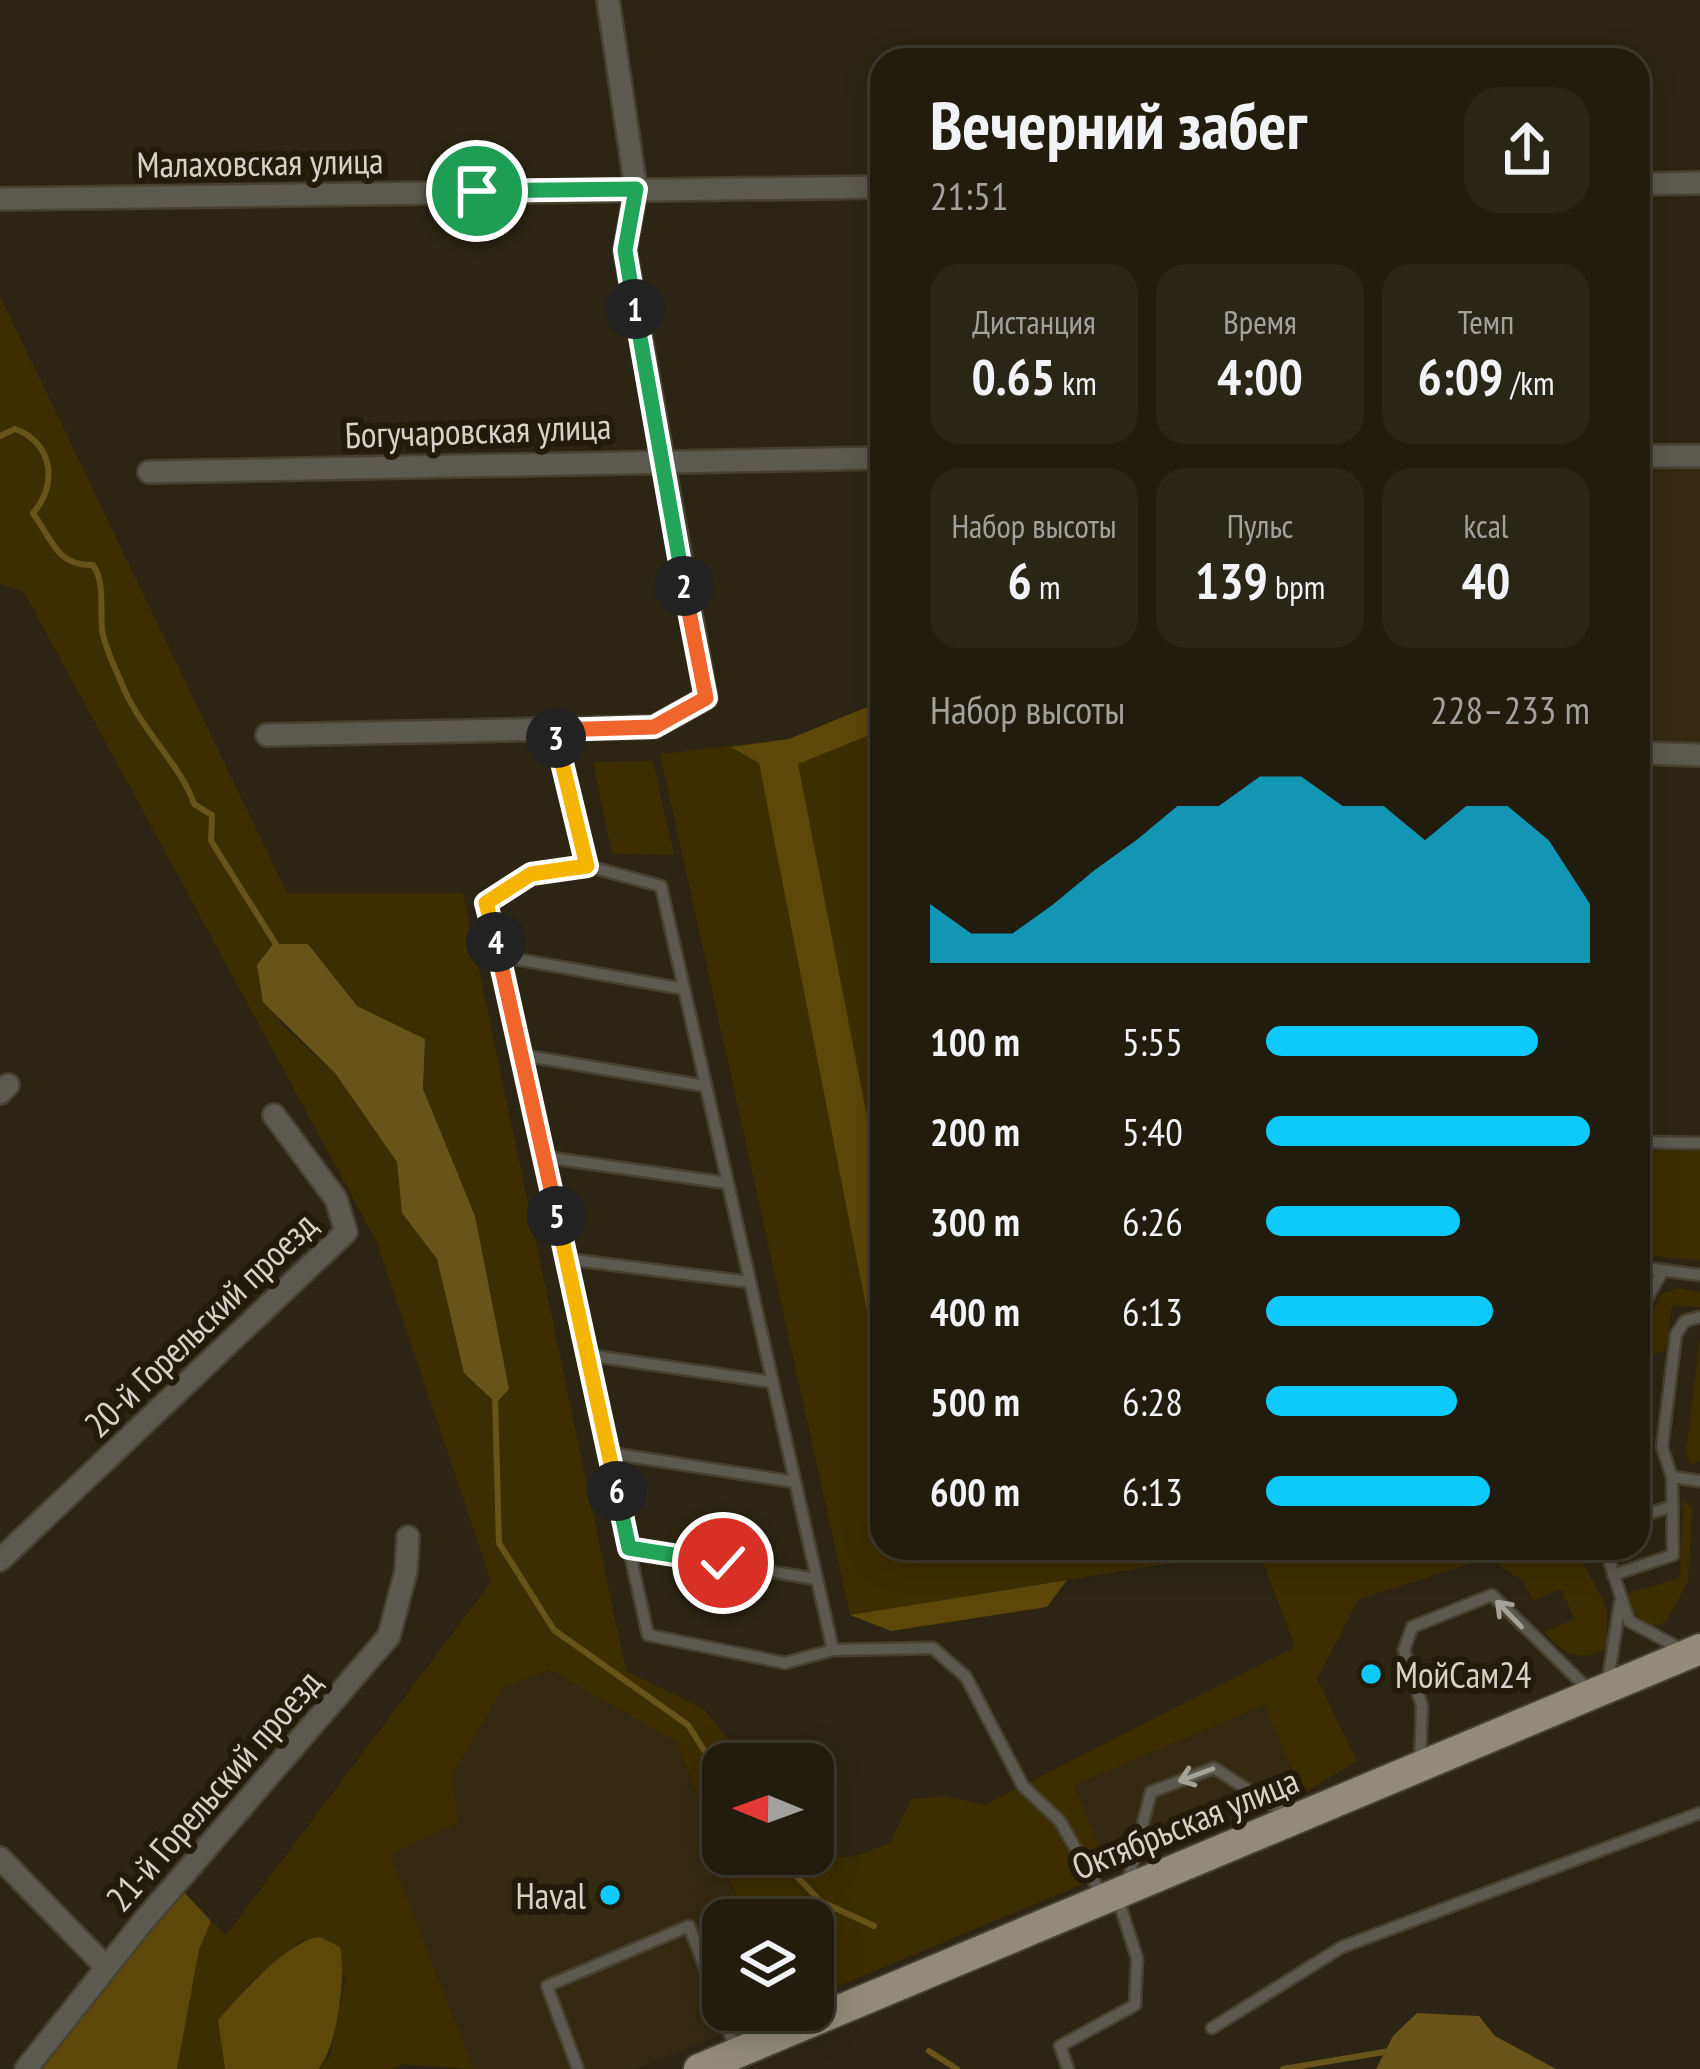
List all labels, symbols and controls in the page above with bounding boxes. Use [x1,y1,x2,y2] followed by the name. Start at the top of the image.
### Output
[930,82,1307,167] text: Вечерний забег
[1464,87,1590,213] button: share
[136,136,384,188] street label: Малаховская улица
[426,140,528,242] pin
[444,158,510,224] icon: arrive
[930,170,1008,221] text: 21:51
[605,279,665,339] pin: 1
[627,287,643,330] text: 1
[972,300,1096,343] text: Дистанция
[1223,300,1297,343] text: Время
[1458,300,1514,343] text: Темп
[971,343,1055,409] text: 0.65
[1217,343,1303,409] text: 4:00
[1418,343,1503,409] text: 6:09
[1055,361,1097,404] text: km
[1503,361,1554,404] text: /km
[344,402,612,458] street label: Богучаровская улица
[951,504,1117,547] text: Набор высоты
[1227,504,1293,547] text: Пульс
[1463,504,1509,547] text: kcal
[1008,547,1032,613] text: 6
[1195,547,1268,613] text: 139
[1462,547,1510,613] text: 40
[654,556,714,616] pin: 2
[676,564,692,607] text: 2
[1032,565,1060,608] text: m
[1268,565,1325,608] text: bpm
[930,684,1125,735] text: Набор высоты
[1430,684,1590,735] text: 228–233 m
[526,708,586,768] pin: 3
[548,716,564,759] text: 3
[466,912,526,972] pin: 4
[488,920,504,963] text: 4
[930,1016,1020,1067] text: 100 m
[1122,1016,1183,1067] text: 5:55
[930,1106,1020,1157] text: 200 m
[1122,1106,1183,1157] text: 5:40
[527,1186,587,1246] pin: 5
[549,1194,565,1237] text: 5
[930,1196,1020,1247] text: 300 m
[1122,1196,1183,1247] text: 6:26
[74,1201,326,1447] street label: 20-й Горельский проезд
[930,1286,1020,1337] text: 400 m
[1122,1286,1183,1337] text: 6:13
[930,1376,1020,1427] text: 500 m
[1122,1376,1183,1427] text: 6:28
[587,1461,647,1521] pin: 6
[930,1466,1020,1517] text: 600 m
[1122,1466,1183,1517] text: 6:13
[609,1469,625,1512] text: 6
[672,1512,774,1614] pin
[690,1530,756,1596] icon: check
[1496,1600,1524,1629] one-way arrow
[1395,1651,1531,1698] place label: МойСам24
[95,1659,331,1921] street label: 21-й Горельский проезд
[1358,1661,1384,1687] marker: МойСам24
[702,1743,834,1875] north arrow
[702,1743,834,2031] map controls
[1065,1756,1305,1890] street label: Октябрьская улица
[1178,1766,1215,1787] one-way arrow
[516,1872,587,1919] place label: Haval
[597,1882,623,1908] marker: Haval
[702,1899,834,2031] button: layers

